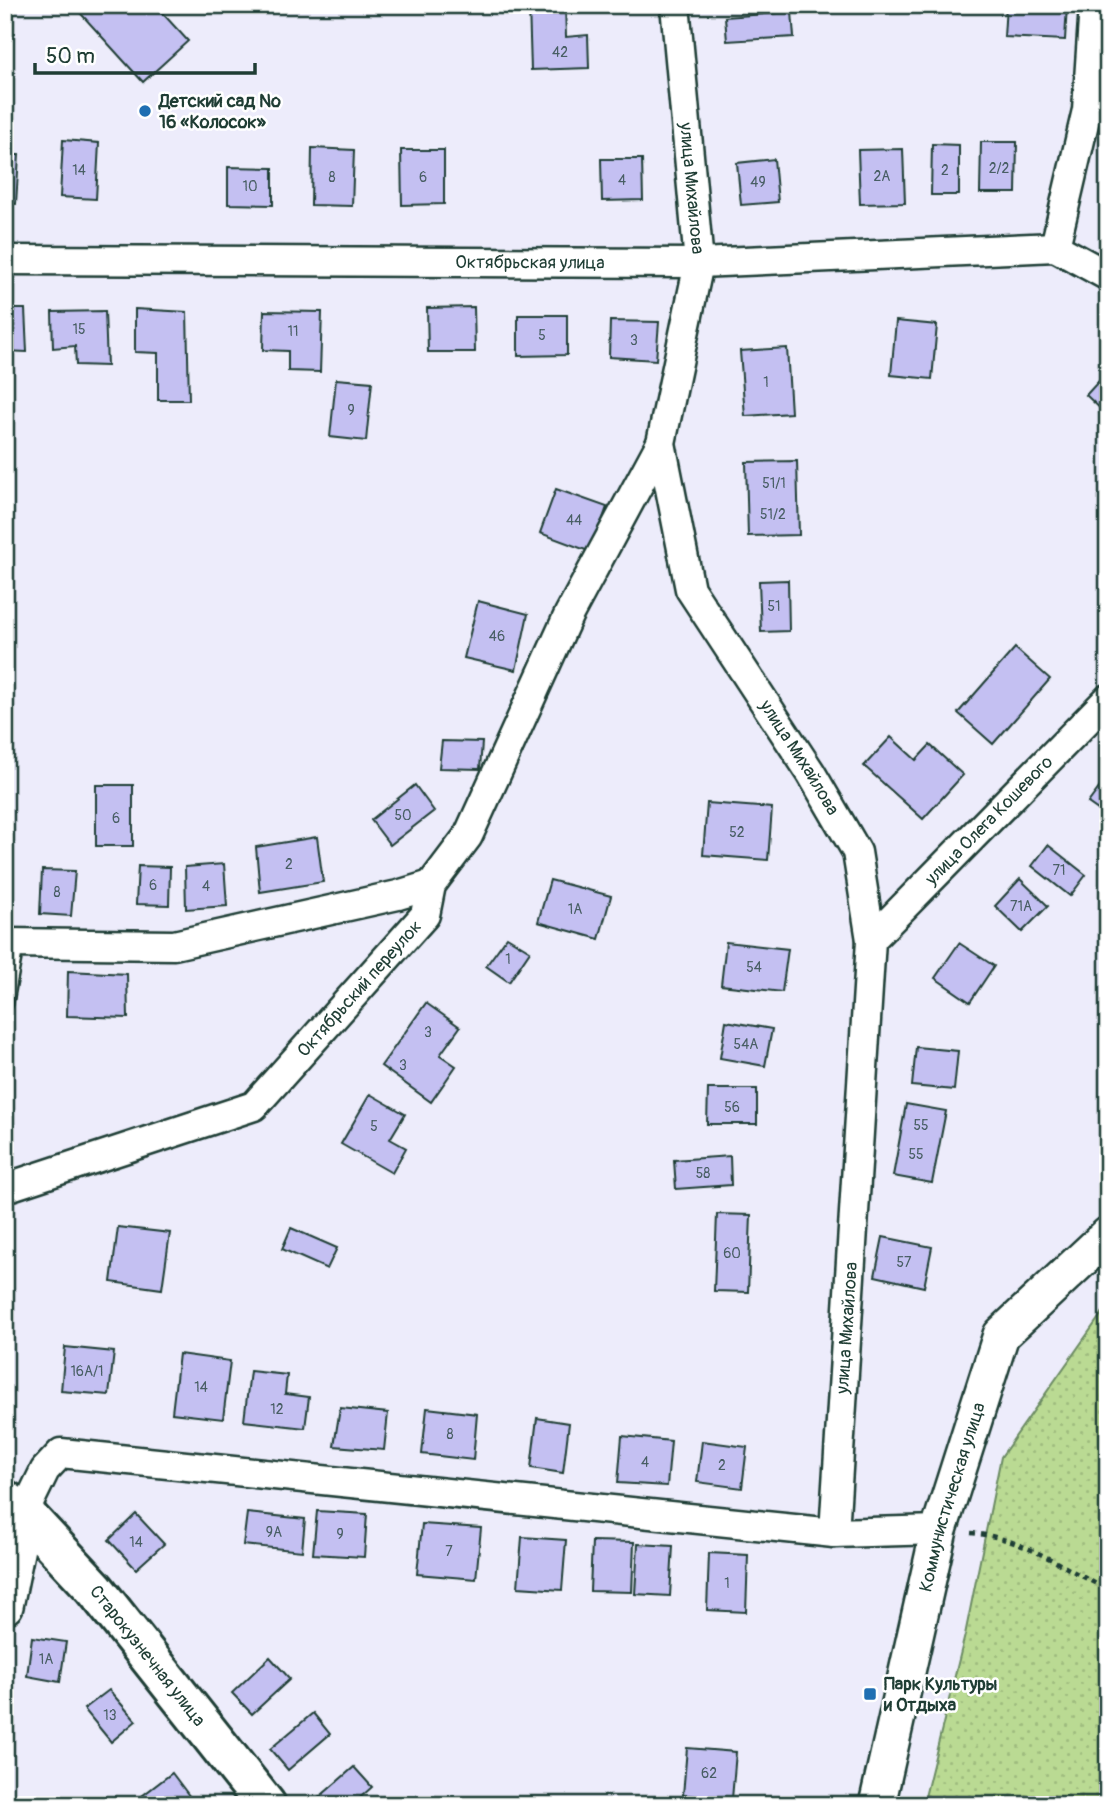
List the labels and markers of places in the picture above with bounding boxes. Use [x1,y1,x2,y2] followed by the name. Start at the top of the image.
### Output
[158,90,281,134] place label: Детский сад № 16 «Колосок»
[137,103,153,119] marker: Детский сад № 16 «Колосок»
[883,1673,997,1717] place label: Парк Культуры и Отдыха
[862,1686,878,1702] marker: Парк Культуры и Отдыха

